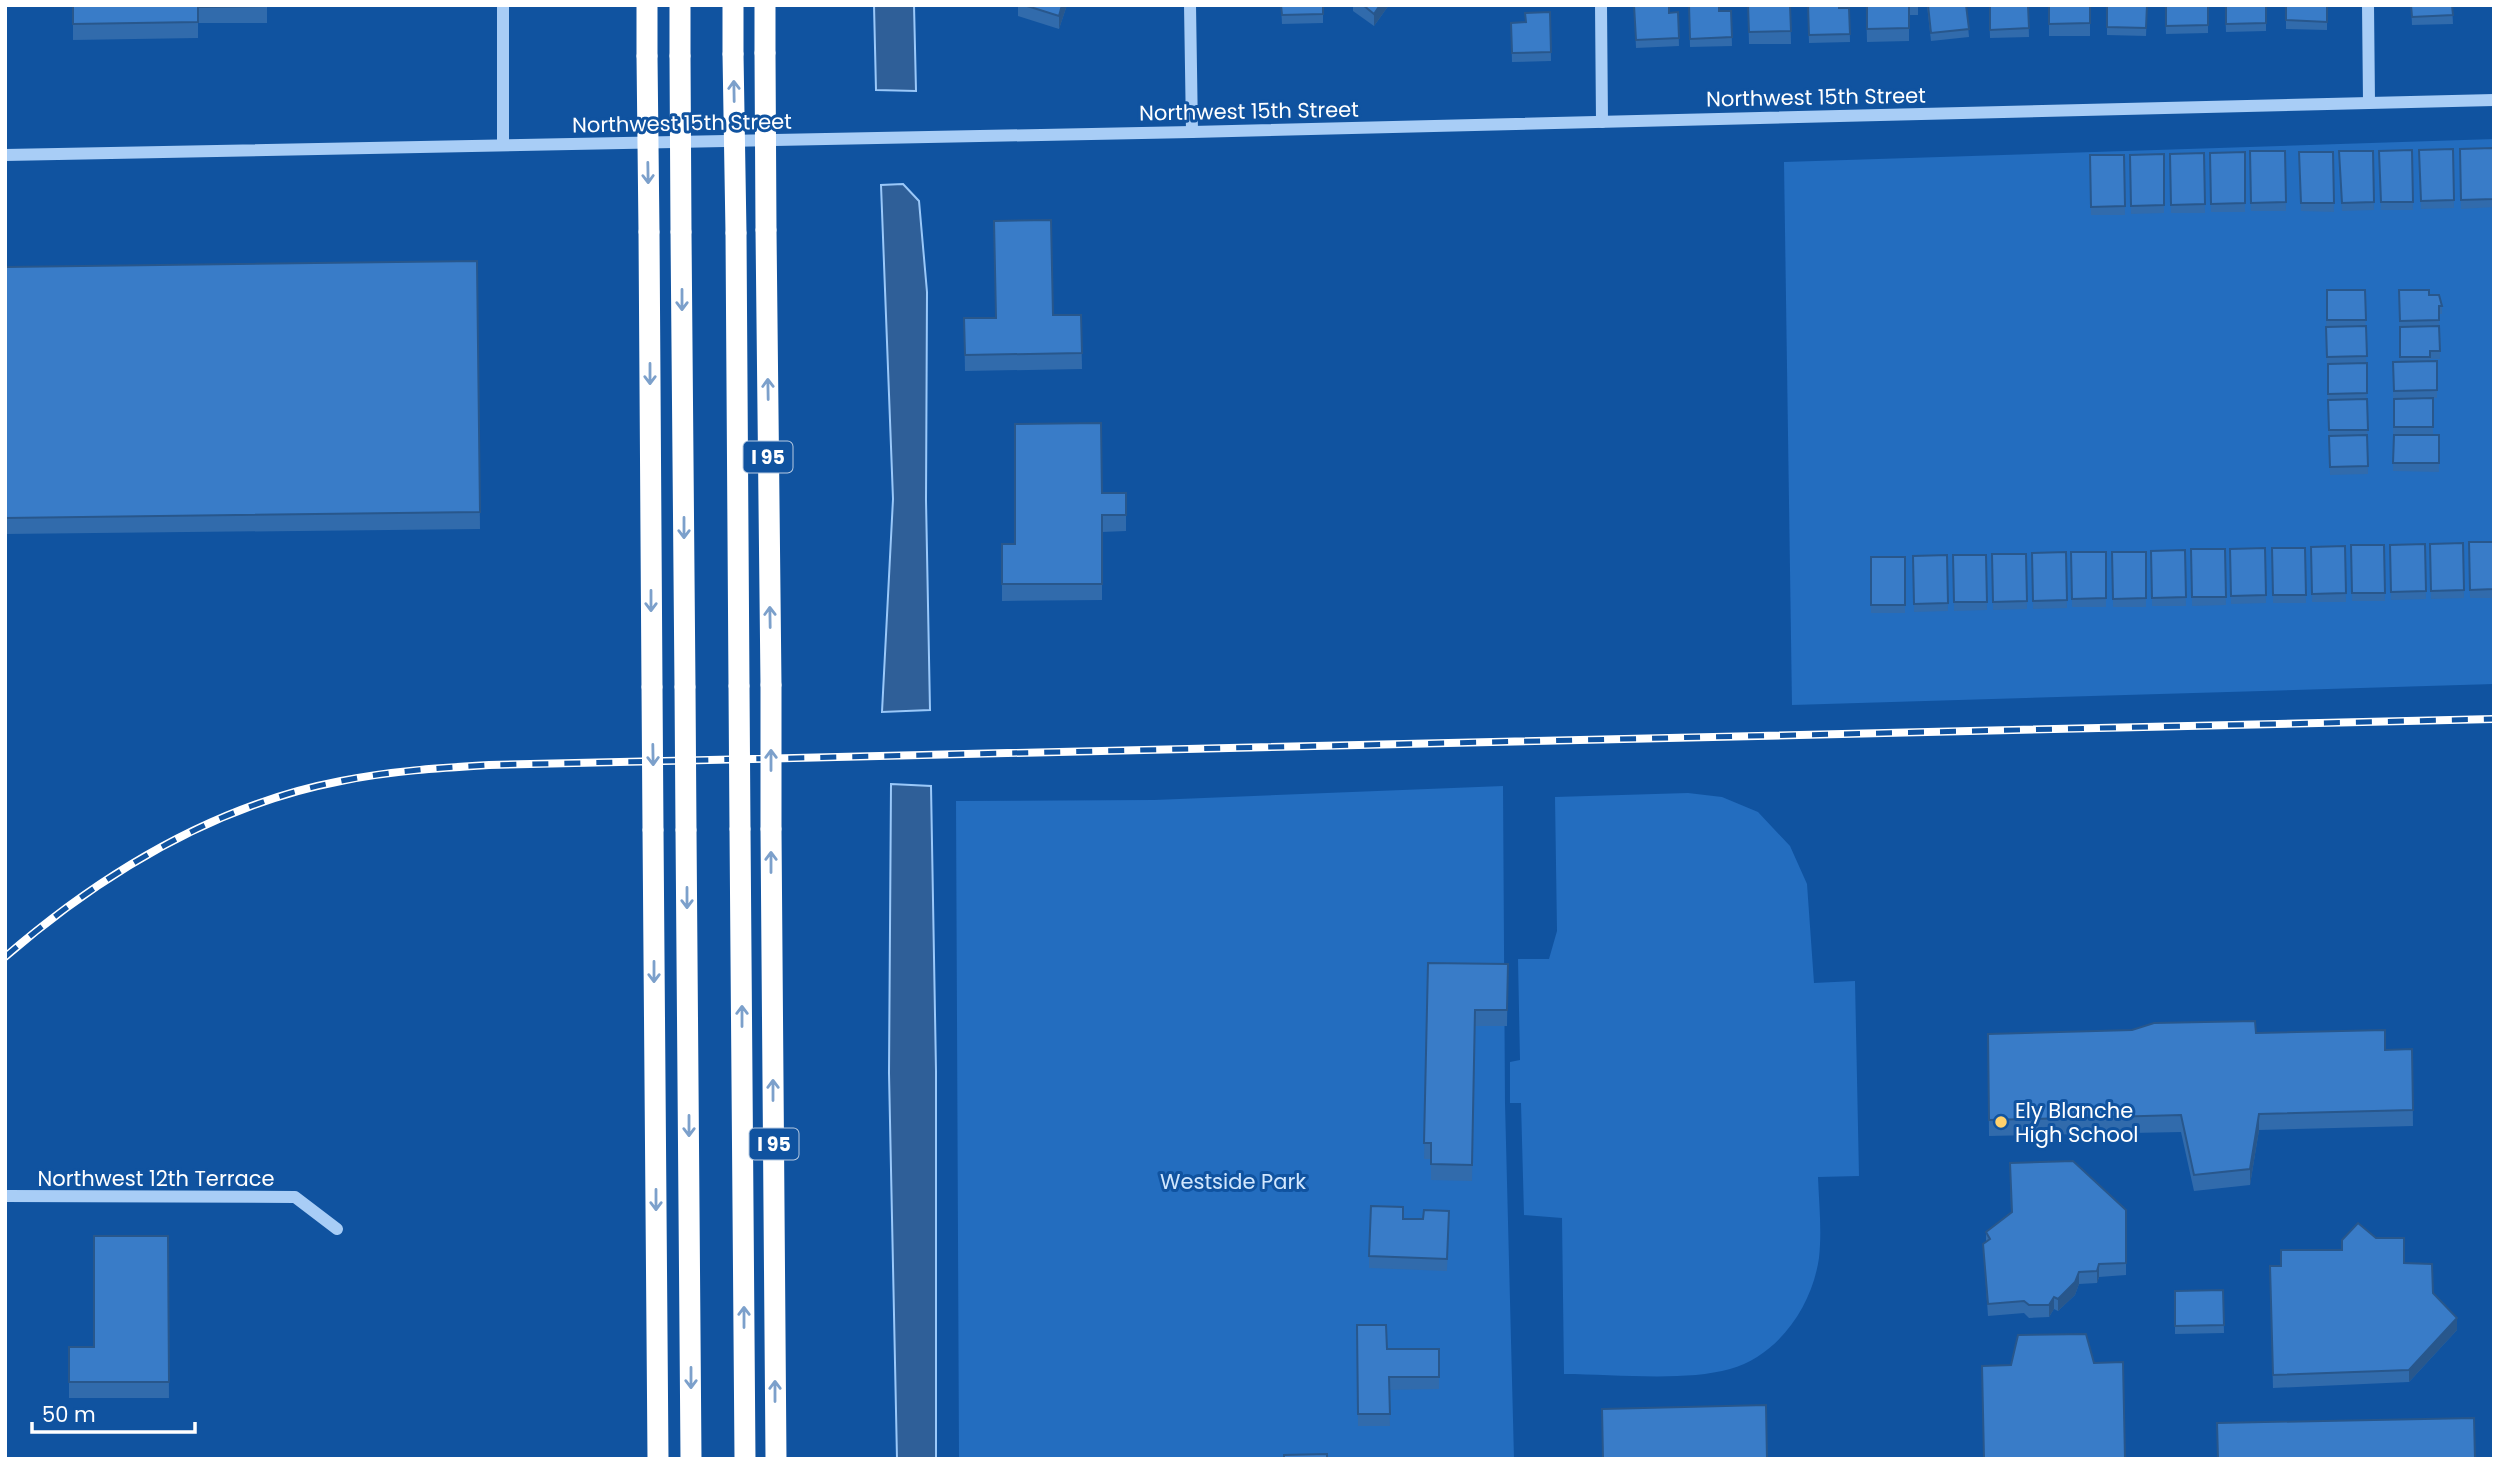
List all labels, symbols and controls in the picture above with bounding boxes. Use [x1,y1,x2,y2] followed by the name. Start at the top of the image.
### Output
[727,80,741,103] one-way arrow
[1706,81,1926,113] street label: Northwest 15th Street
[1139,95,1359,127] street label: Northwest 15th Street
[572,107,792,139] street label: Northwest 15th Street
[641,161,655,184] one-way arrow
[675,289,689,312] one-way arrow
[643,362,657,385] one-way arrow
[761,378,774,401] one-way arrow
[744,442,792,472] road number: I 95
[677,516,691,539] one-way arrow
[644,590,658,613] one-way arrow
[763,605,777,628] one-way arrow
[646,743,659,766] one-way arrow
[764,749,778,772] one-way arrow
[765,851,778,874] one-way arrow
[680,886,694,909] one-way arrow
[647,960,661,983] one-way arrow
[735,1005,749,1028] one-way arrow
[766,1078,780,1101] one-way arrow
[2015,1096,2139,1149] place label: Ely Blanche High School
[682,1114,696,1137] one-way arrow
[1993,1114,2009,1130] marker: Ely Blanche High School
[750,1128,798,1160] road number: I 95
[37,1164,275,1193] street label: Northwest 12th Terrace
[1160,1167,1306,1196] park label: Westside Park
[649,1188,663,1211] one-way arrow
[737,1306,751,1329] one-way arrow
[684,1366,698,1389] one-way arrow
[769,1379,782,1402] one-way arrow
[32,1390,194,1434] scale bar
[42,1400,96,1429] text: 50 m

